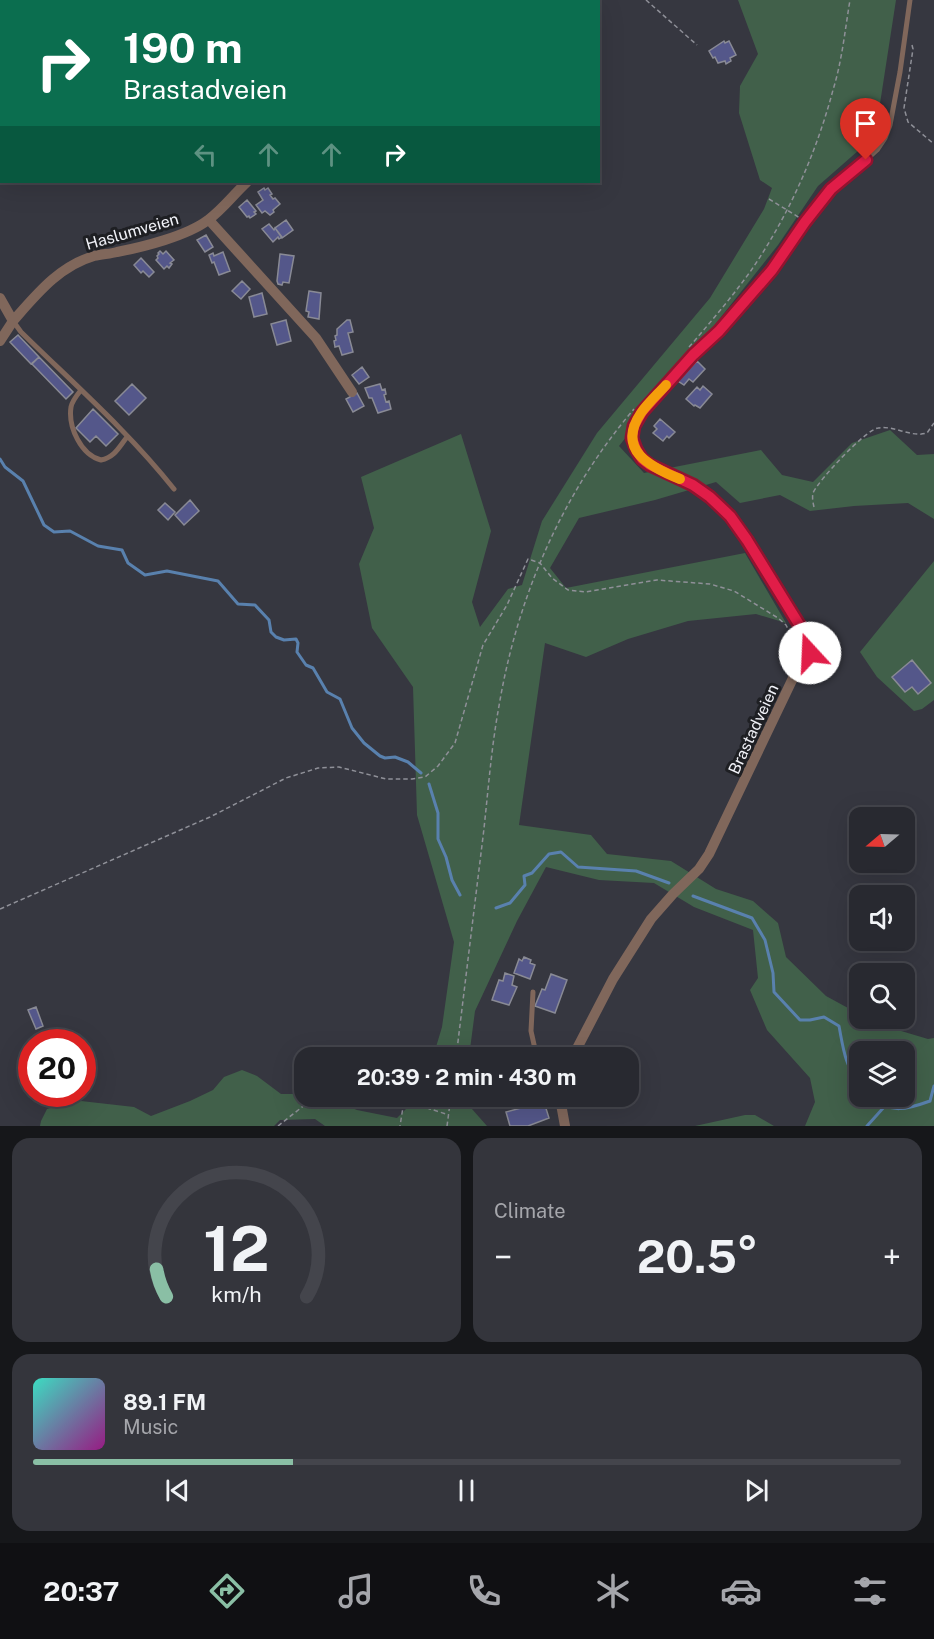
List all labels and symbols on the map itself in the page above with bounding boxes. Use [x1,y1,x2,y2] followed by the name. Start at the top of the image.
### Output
[840,98,891,160] pin
[83,209,181,254] street label: Haslumveien
[778,621,842,685] position arrow
[724,681,783,777] street label: Brastadveien
[849,807,915,873] north arrow
[18,1029,96,1107] speed limit sign: 20

